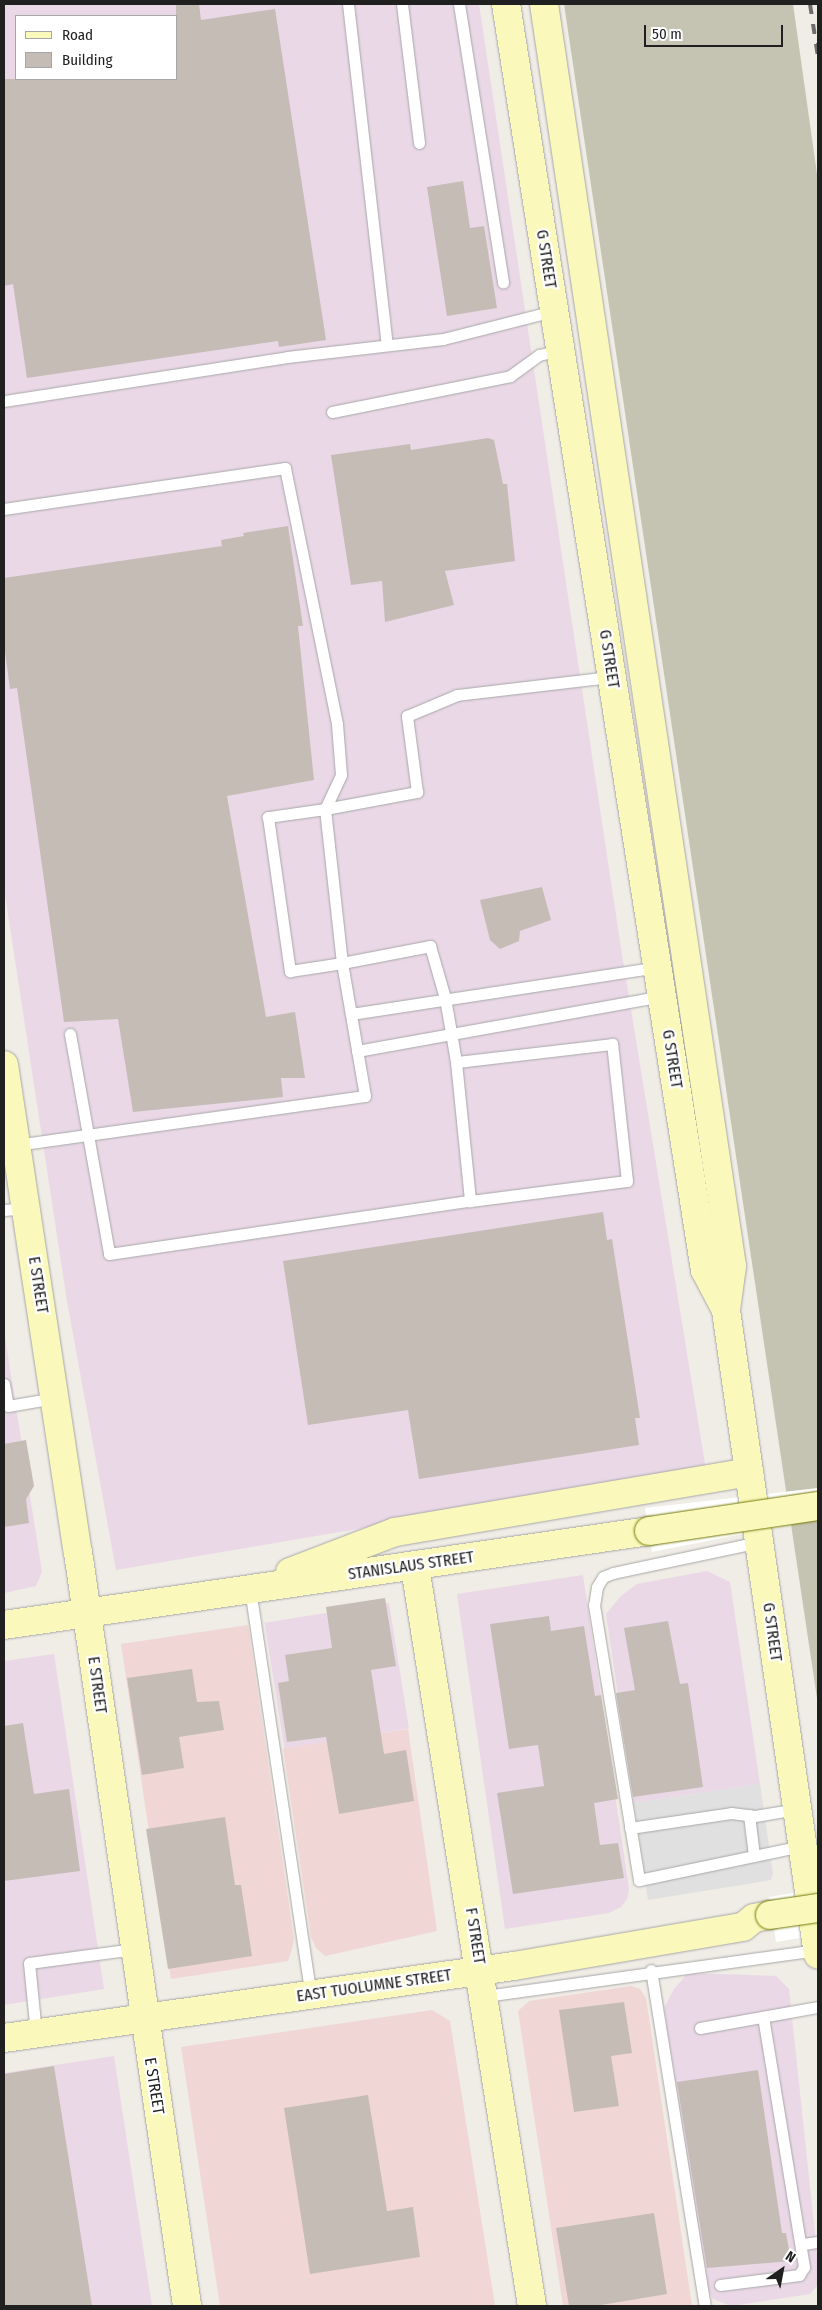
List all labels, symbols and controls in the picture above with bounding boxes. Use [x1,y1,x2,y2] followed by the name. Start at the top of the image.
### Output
[15,15,178,80] legend
[647,15,786,47] scale bar
[652,25,682,43] text: 50 m
[62,26,93,44] text: Road
[62,51,113,69] text: Building
[532,228,560,290] street label: G STREET
[595,628,623,690] street label: G STREET
[658,1028,686,1090] street label: G STREET
[24,1255,52,1315] street label: E STREET
[347,1548,475,1584] street label: STANISLAUS STREET
[758,1601,786,1663] street label: G STREET
[83,1655,111,1715] street label: E STREET
[461,1906,489,1966] street label: F STREET
[295,1966,453,2006] street label: EAST TUOLUMNE STREET
[140,2056,168,2116] street label: E STREET
[757,2245,807,2295] north arrow
[782,2248,799,2266] text: N

